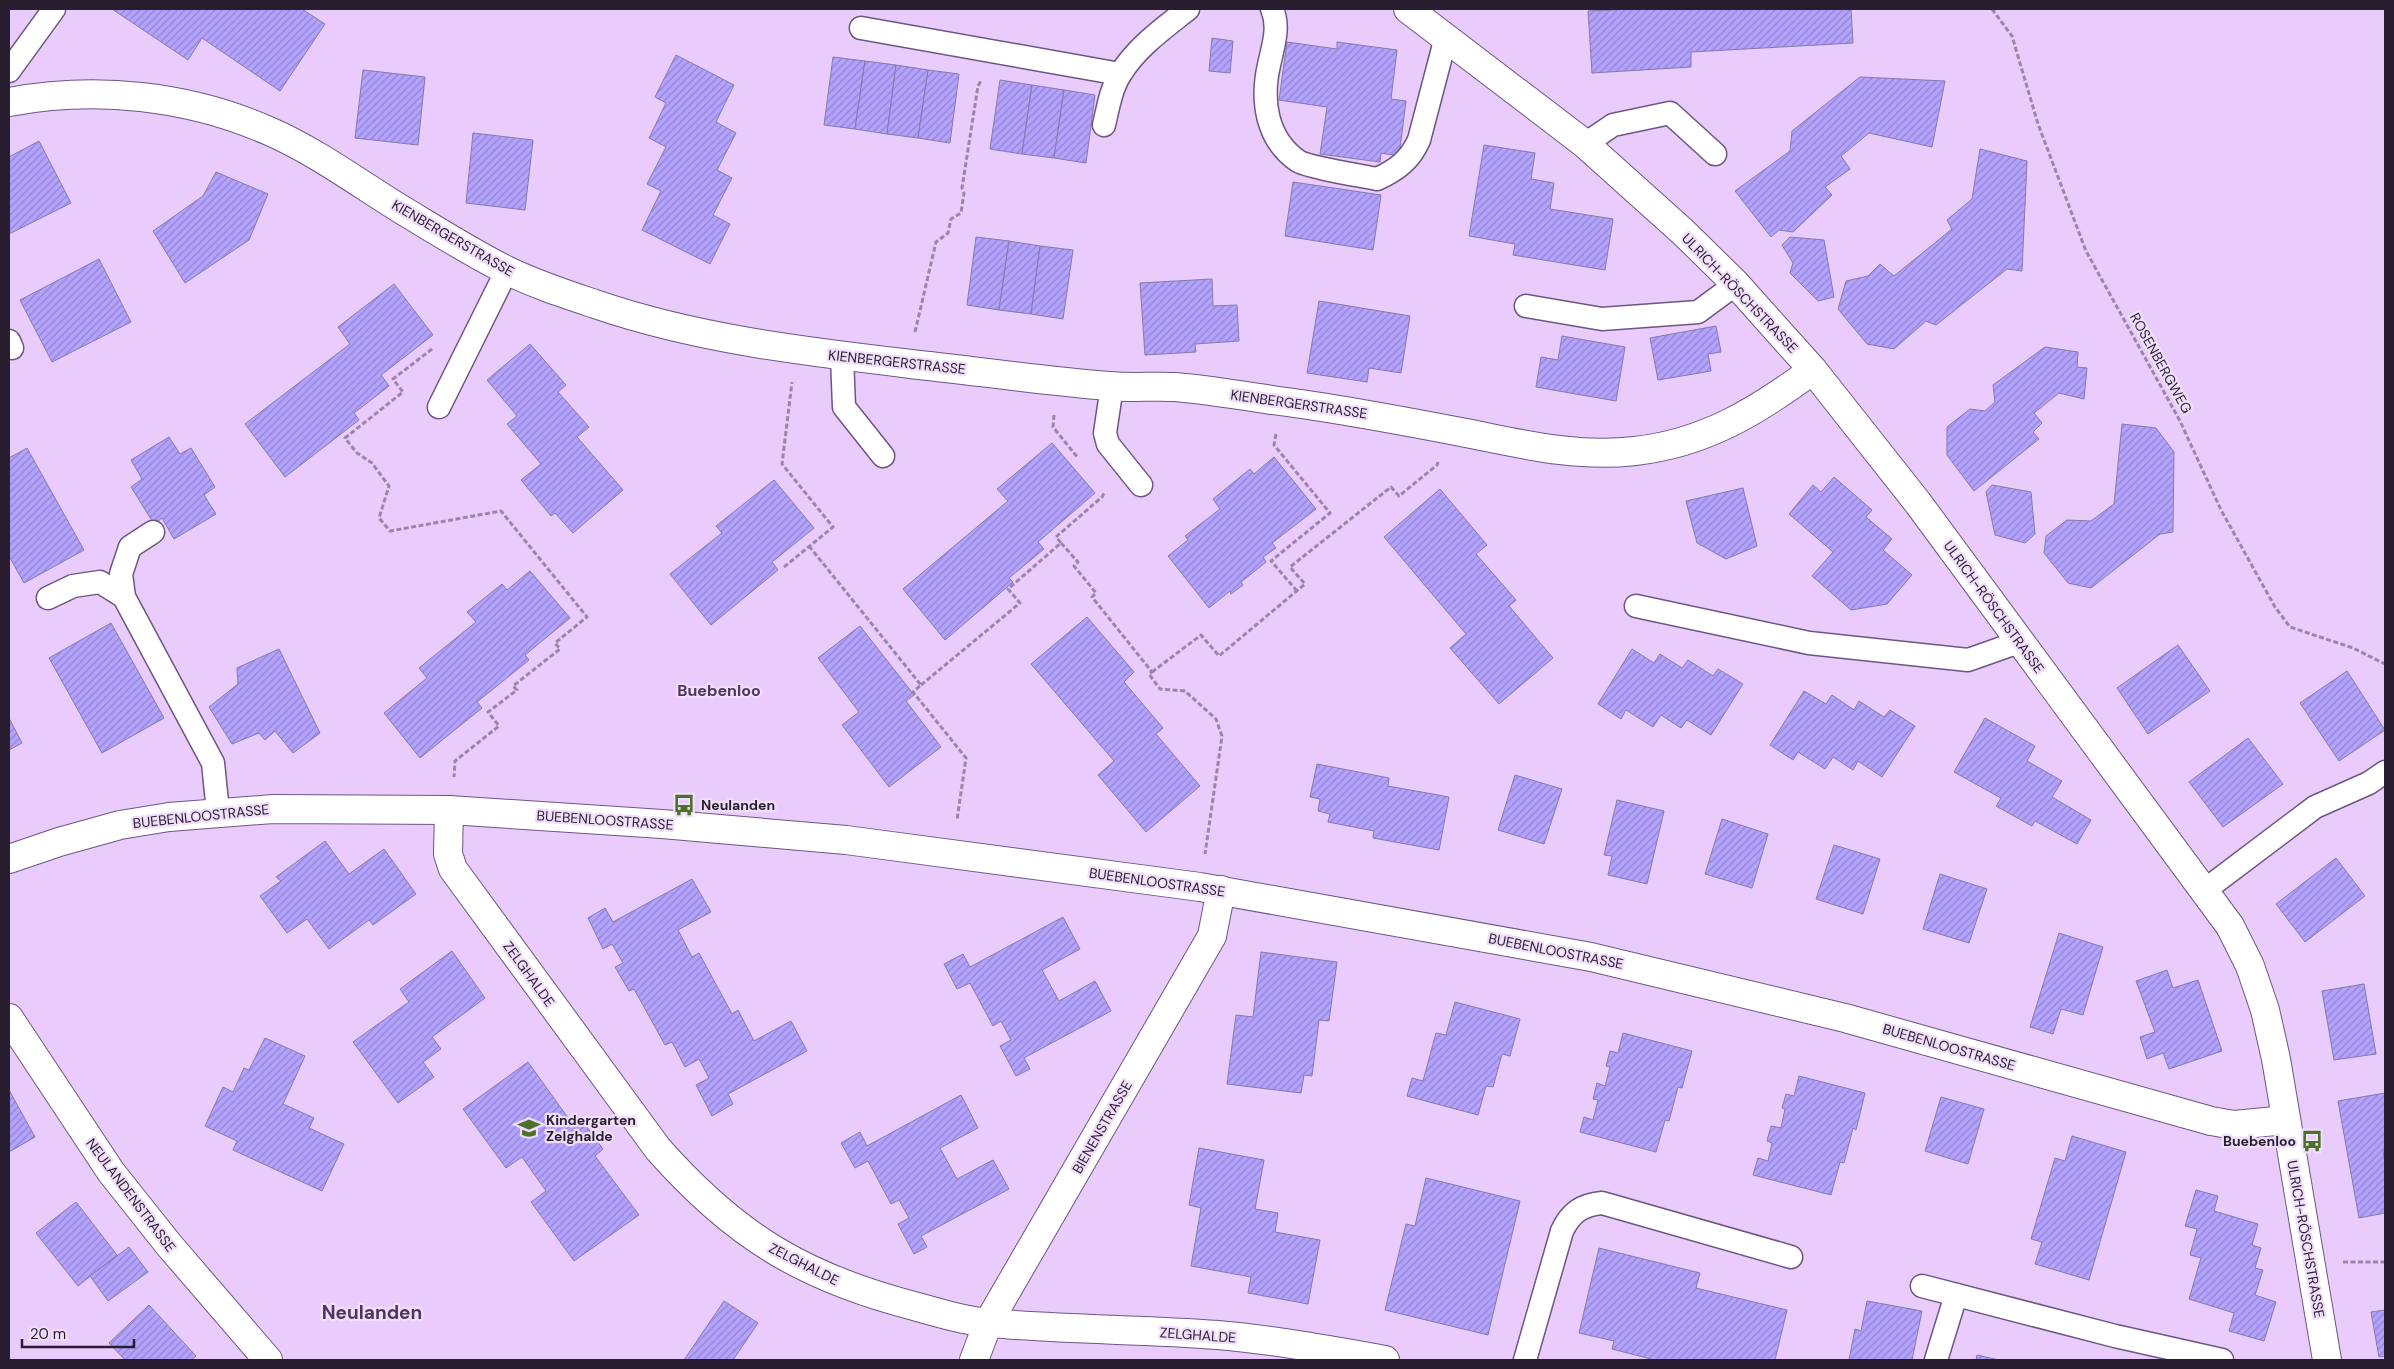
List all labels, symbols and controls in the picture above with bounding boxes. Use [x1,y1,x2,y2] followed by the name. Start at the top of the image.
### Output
[389,196,517,280] street label: KIENBERGERSTRASSE
[1678,229,1802,357] street label: ULRICH-RÖSCHSTRASSE
[2126,310,2196,416] street label: ROSENBERGWEG
[827,346,967,378] street label: KIENBERGERSTRASSE
[1229,385,1369,423] street label: KIENBERGERSTRASSE
[1940,537,2048,677] street label: ULRICH-RÖSCHSTRASSE
[677,680,761,701] district label: Buebenloo
[671,792,697,818] bus stop icon: Neulanden
[701,796,775,814] place label: Neulanden
[132,800,270,832] street label: BUEBENLOOSTRASSE
[536,806,674,834] street label: BUEBENLOOSTRASSE
[1088,864,1226,900] street label: BUEBENLOOSTRASSE
[1487,929,1625,973] street label: BUEBENLOOSTRASSE
[499,938,559,1010] street label: ZELGHALDE
[1881,1019,2018,1075] street label: BUEBENLOOSTRASSE
[1068,1077,1136,1177] street label: BIENENSTRASSE
[546,1111,636,1145] place label: Kindergarten Zelghalde
[516,1115,542,1141] school or university icon: Kindergarten Zelghalde
[2299,1128,2325,1154] bus stop icon: Buebenloo
[2223,1132,2296,1150] place label: Buebenloo
[82,1135,180,1256] street label: NEULANDENSTRASSE
[2283,1159,2329,1319] street label: ULRICH-RÖSCHSTRASSE
[766,1239,842,1289] street label: ZELGHALDE
[322,1300,422,1325] district label: Neulanden
[22,1316,135,1348] scale bar
[1159,1323,1237,1347] street label: ZELGHALDE
[30,1324,66,1344] text: 20 m

